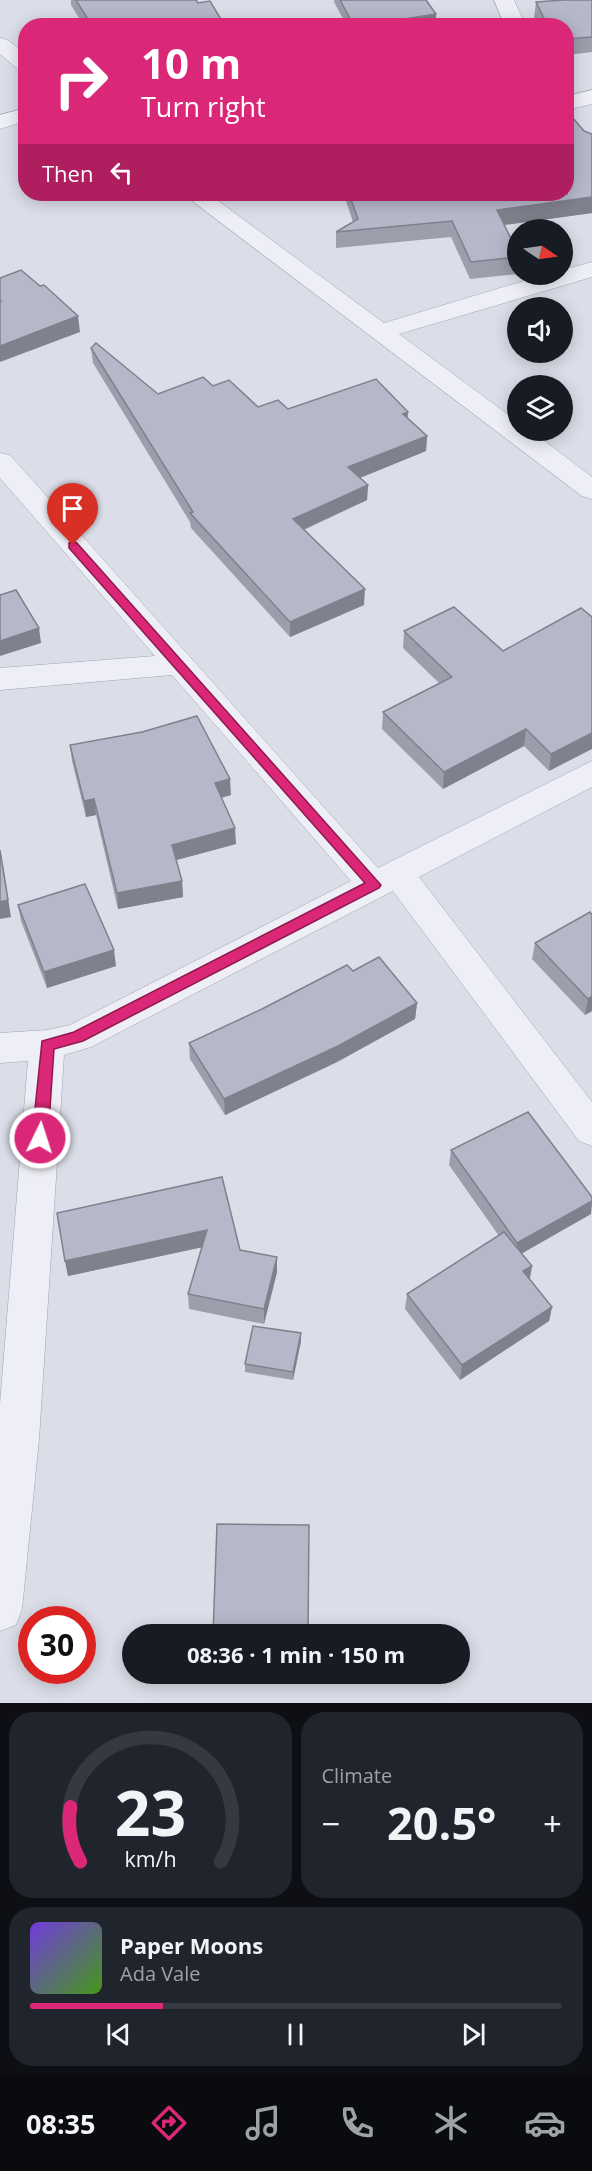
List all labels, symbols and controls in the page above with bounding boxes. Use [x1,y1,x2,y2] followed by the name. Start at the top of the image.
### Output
[141,34,241,91] text: 10 m
[42,42,120,120] icon: right
[141,88,266,125] text: Turn right
[105,156,138,189] icon: left
[42,158,93,188] text: Then
[507,219,573,285] north arrow
[507,219,573,441] map controls
[507,297,573,363] button: sound
[507,375,573,441] button: layers
[47,483,98,545] pin
[56,492,89,525] icon: arrive
[8,1106,72,1170] position arrow
[18,1606,96,1684] speed limit sign: 30
[187,1639,405,1669] text: 08:36 · 1 min · 150 m
[322,1762,392,1789] text: Climate
[115,1769,186,1854] text: 23
[387,1792,496,1853] text: 20.5°
[322,1801,340,1846] text: −
[543,1801,562,1846] text: +
[124,1844,176,1873] text: km/h
[120,1930,263,1960] text: Paper Moons
[120,1960,201,1987] text: Ada Vale
[102,2018,135,2051] icon: previous
[279,2018,312,2051] icon: pause
[457,2018,490,2051] icon: next
[148,2102,190,2144] icon: directions
[242,2102,284,2144] icon: music
[336,2102,378,2144] icon: phone
[430,2102,472,2144] icon: climate
[524,2102,566,2144] icon: car
[26,2105,95,2142] text: 08:35

